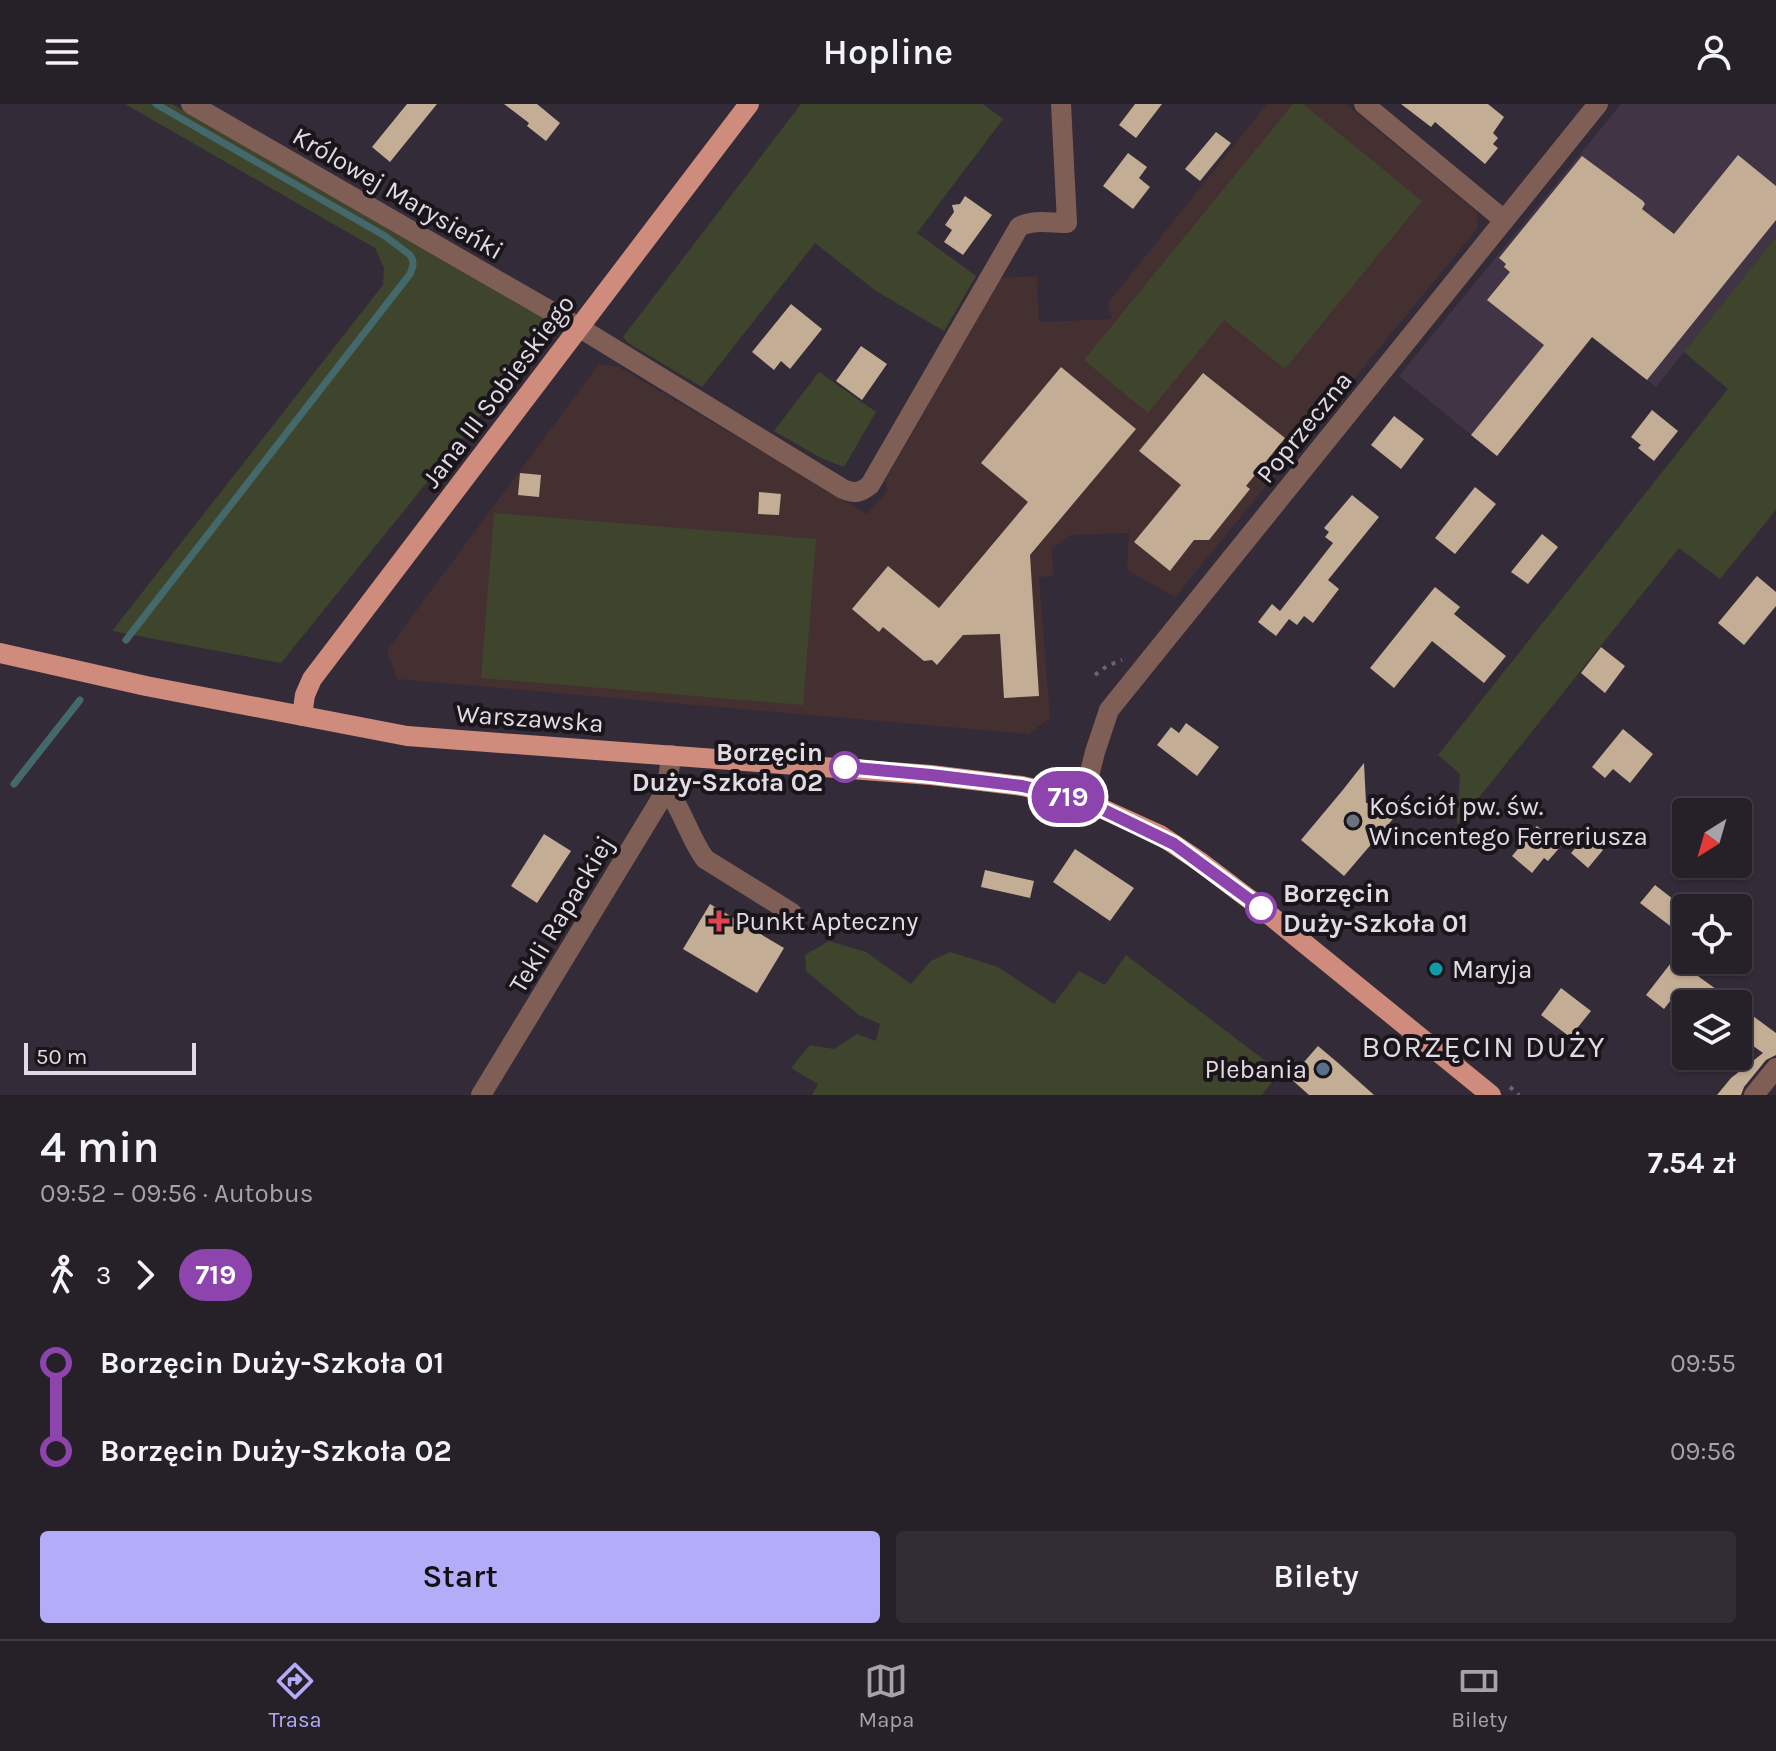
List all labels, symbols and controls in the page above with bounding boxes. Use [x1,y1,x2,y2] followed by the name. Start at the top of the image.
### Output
[40,30,84,74] icon: menu
[1692,30,1736,74] icon: person
[823,31,953,73] text: Hopline
[287,120,509,266] street label: Królowej Marysieńki
[416,289,581,494] street label: Jana III Sobieskiego
[1250,365,1359,489] street label: Poprzeczna
[455,698,605,739] street label: Warszawska
[632,737,823,798] place label: Borzęcin Duży-Szkoła 02
[830,752,860,782] marker: Borzęcin Duży-Szkoła 02
[1022,771,1114,823] line badge: 719
[1048,780,1089,813] text: 719
[1369,791,1648,852] place label: Kościół pw. św. Wincentego Ferreriusza
[1672,798,1752,878] north arrow
[1672,798,1752,1070] map controls
[1344,812,1362,830] marker: Kościół pw. św. Wincentego Ferreriusza
[502,830,620,998] street label: Tekli Rapackiej
[1283,878,1468,939] place label: Borzęcin Duży-Szkoła 01
[1246,893,1276,923] marker: Borzęcin Duży-Szkoła 01
[1672,894,1752,974] button: locate
[735,906,918,937] place label: Punkt Apteczny
[710,912,728,930] marker: Punkt Apteczny
[1452,954,1532,985] place label: Maryja
[1427,960,1445,978] marker: Maryja
[1672,990,1752,1070] button: layers
[1361,1029,1607,1065] district label: BORZĘCIN DUŻY
[24,1039,196,1075] scale bar
[36,1044,87,1070] text: 50 m
[1205,1054,1307,1085] place label: Plebania
[1314,1060,1332,1078] marker: Plebania
[40,1122,160,1173] text: 4 min
[1648,1145,1736,1181] text: 7.54 zł
[40,1178,313,1209] text: 09:52 – 09:56 · Autobus
[40,1253,84,1297] icon: walk
[123,1253,167,1297] icon: forward
[195,1258,236,1291] text: 719
[96,1260,111,1291] text: 3
[100,1345,444,1381] text: Borzęcin Duży-Szkoła 01
[1670,1348,1736,1379] text: 09:55
[100,1433,452,1469] text: Borzęcin Duży-Szkoła 02
[1670,1436,1736,1467] text: 09:56
[40,1531,880,1623] button: Start
[896,1531,1736,1623] button: Bilety
[268,1659,322,1733] tab: Trasa
[859,1659,914,1733] tab: Mapa
[1451,1659,1507,1733] tab: Bilety

